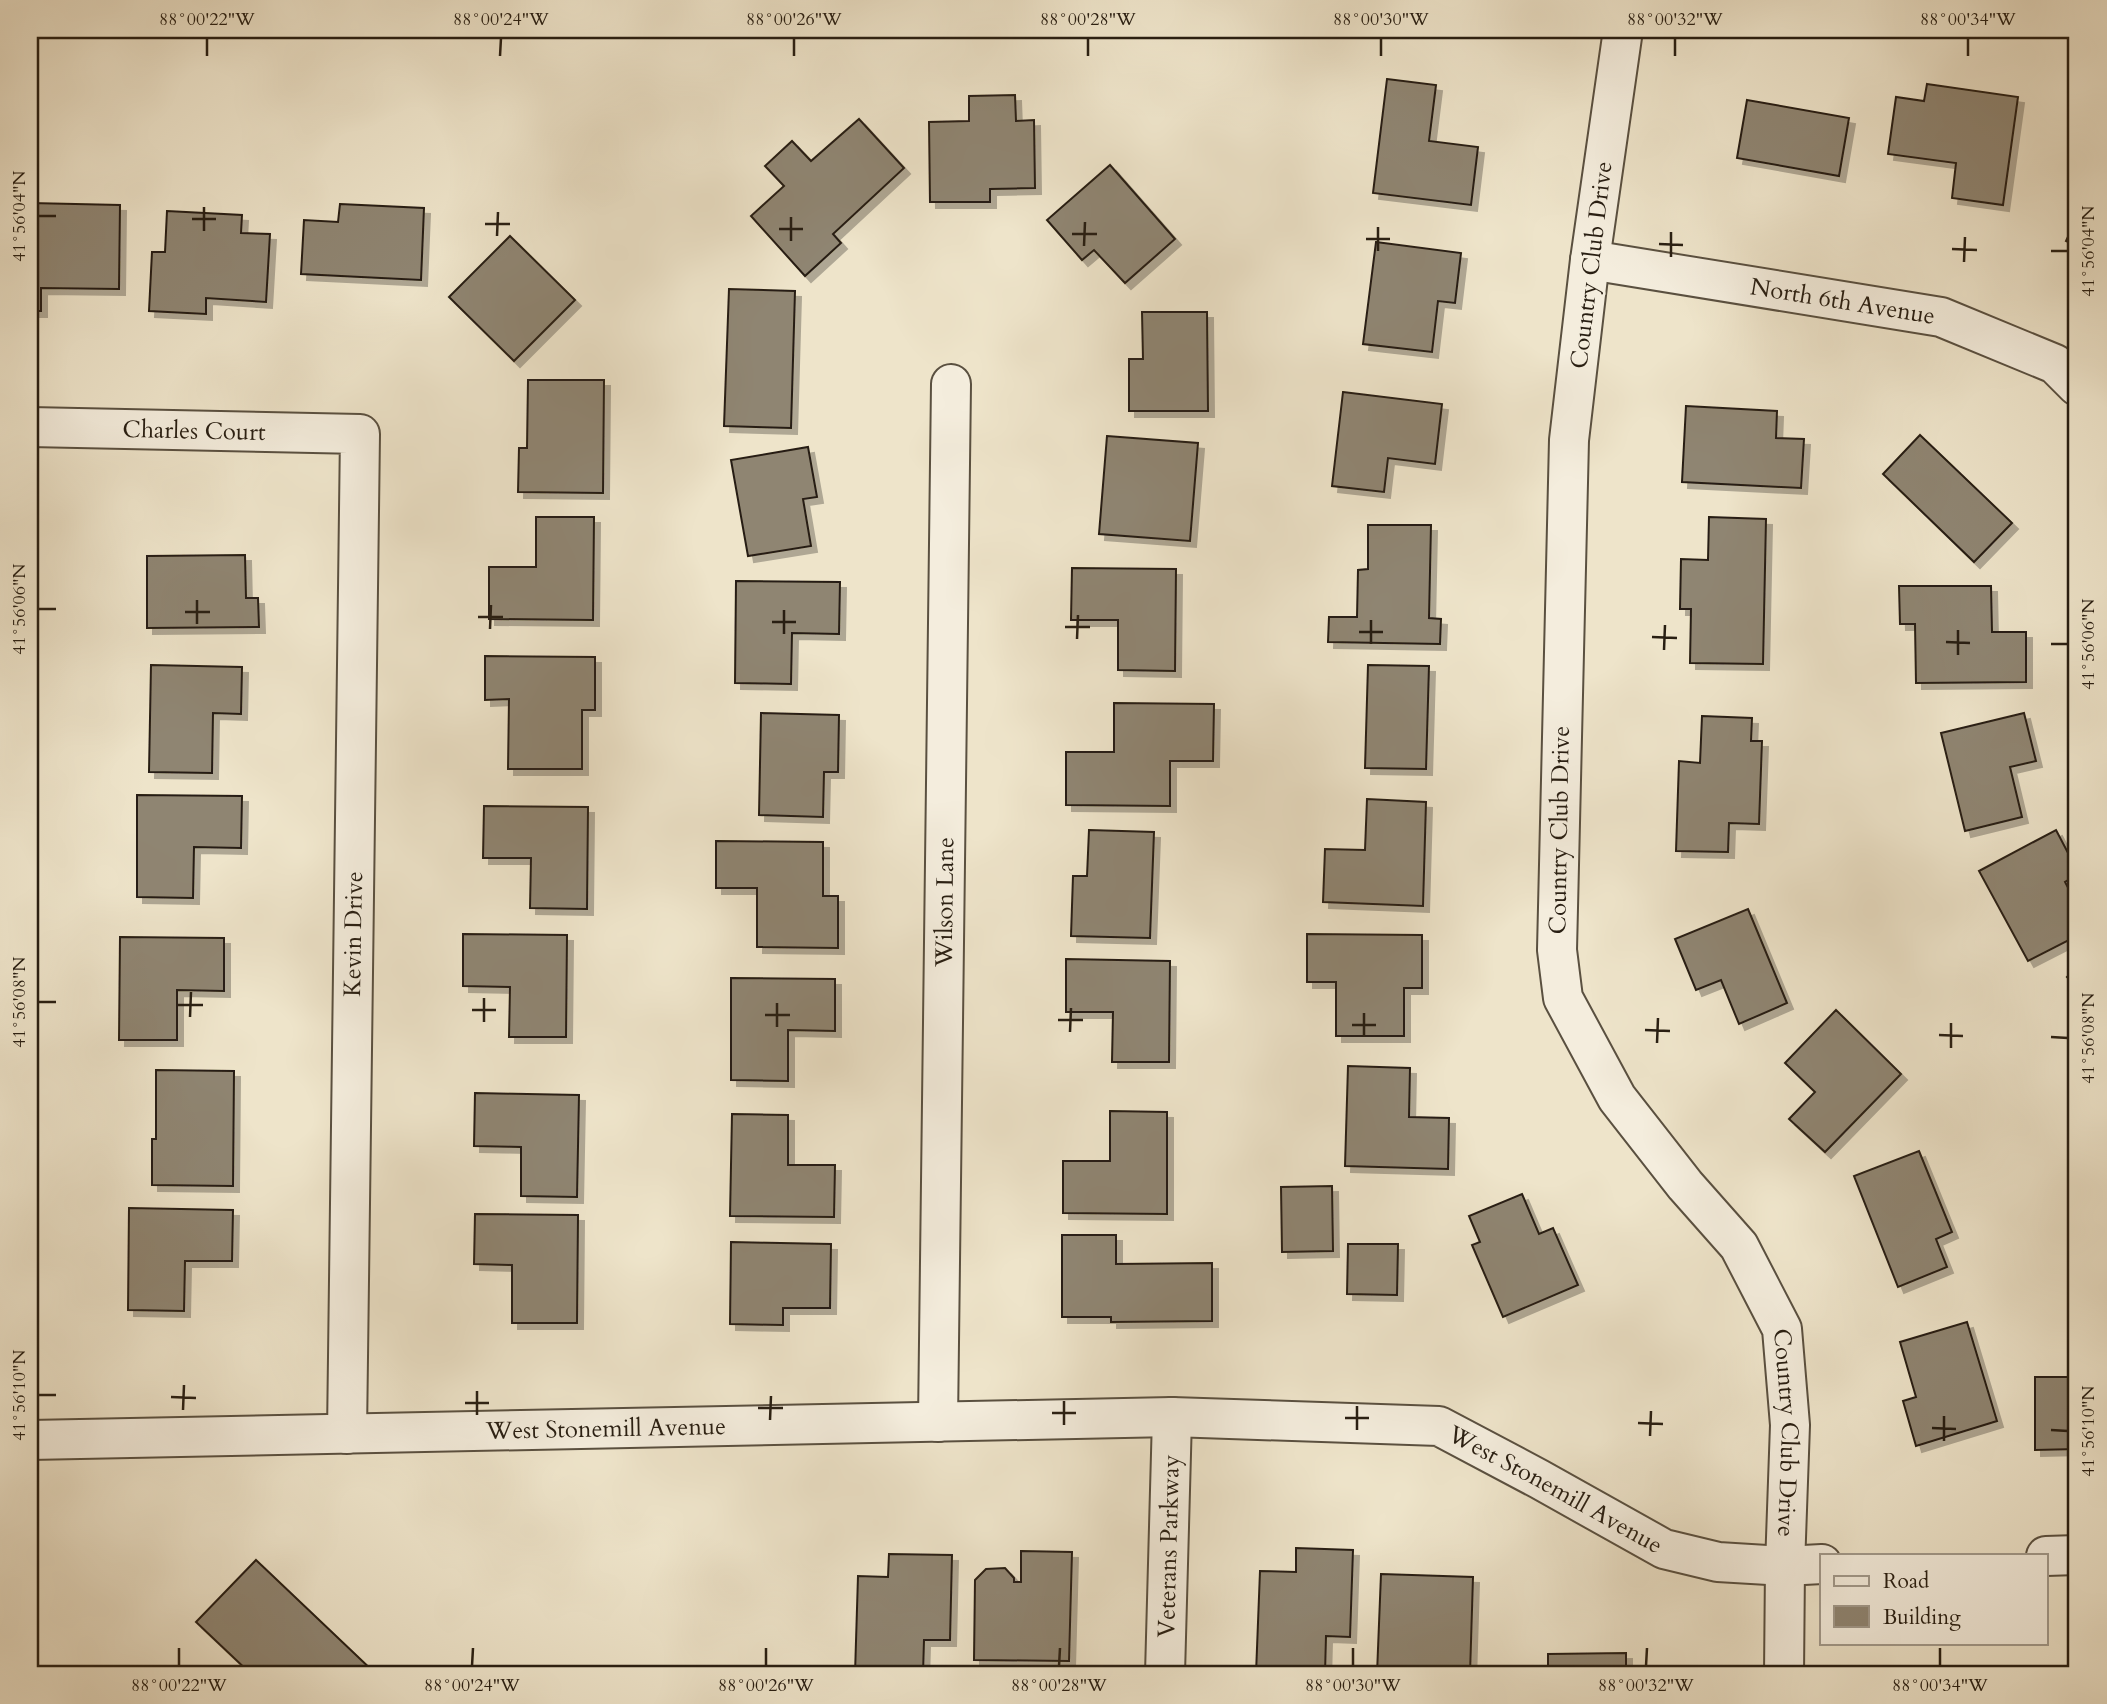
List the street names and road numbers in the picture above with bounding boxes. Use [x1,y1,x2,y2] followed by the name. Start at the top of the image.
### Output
[1562,160,1621,371] street label: Country Club Drive
[1748,270,1937,333] street label: North 6th Avenue
[122,413,266,449] street label: Charles Court
[1541,725,1578,935] street label: Country Club Drive
[928,837,962,968] street label: Wilson Lane
[336,871,371,997] street label: Kevin Drive
[1765,1327,1806,1537] street label: Country Club Drive
[484,1410,726,1448] street label: West Stonemill Avenue
[1441,1417,1669,1562] street label: West Stonemill Avenue
[1150,1454,1188,1638] street label: Veterans Parkway

